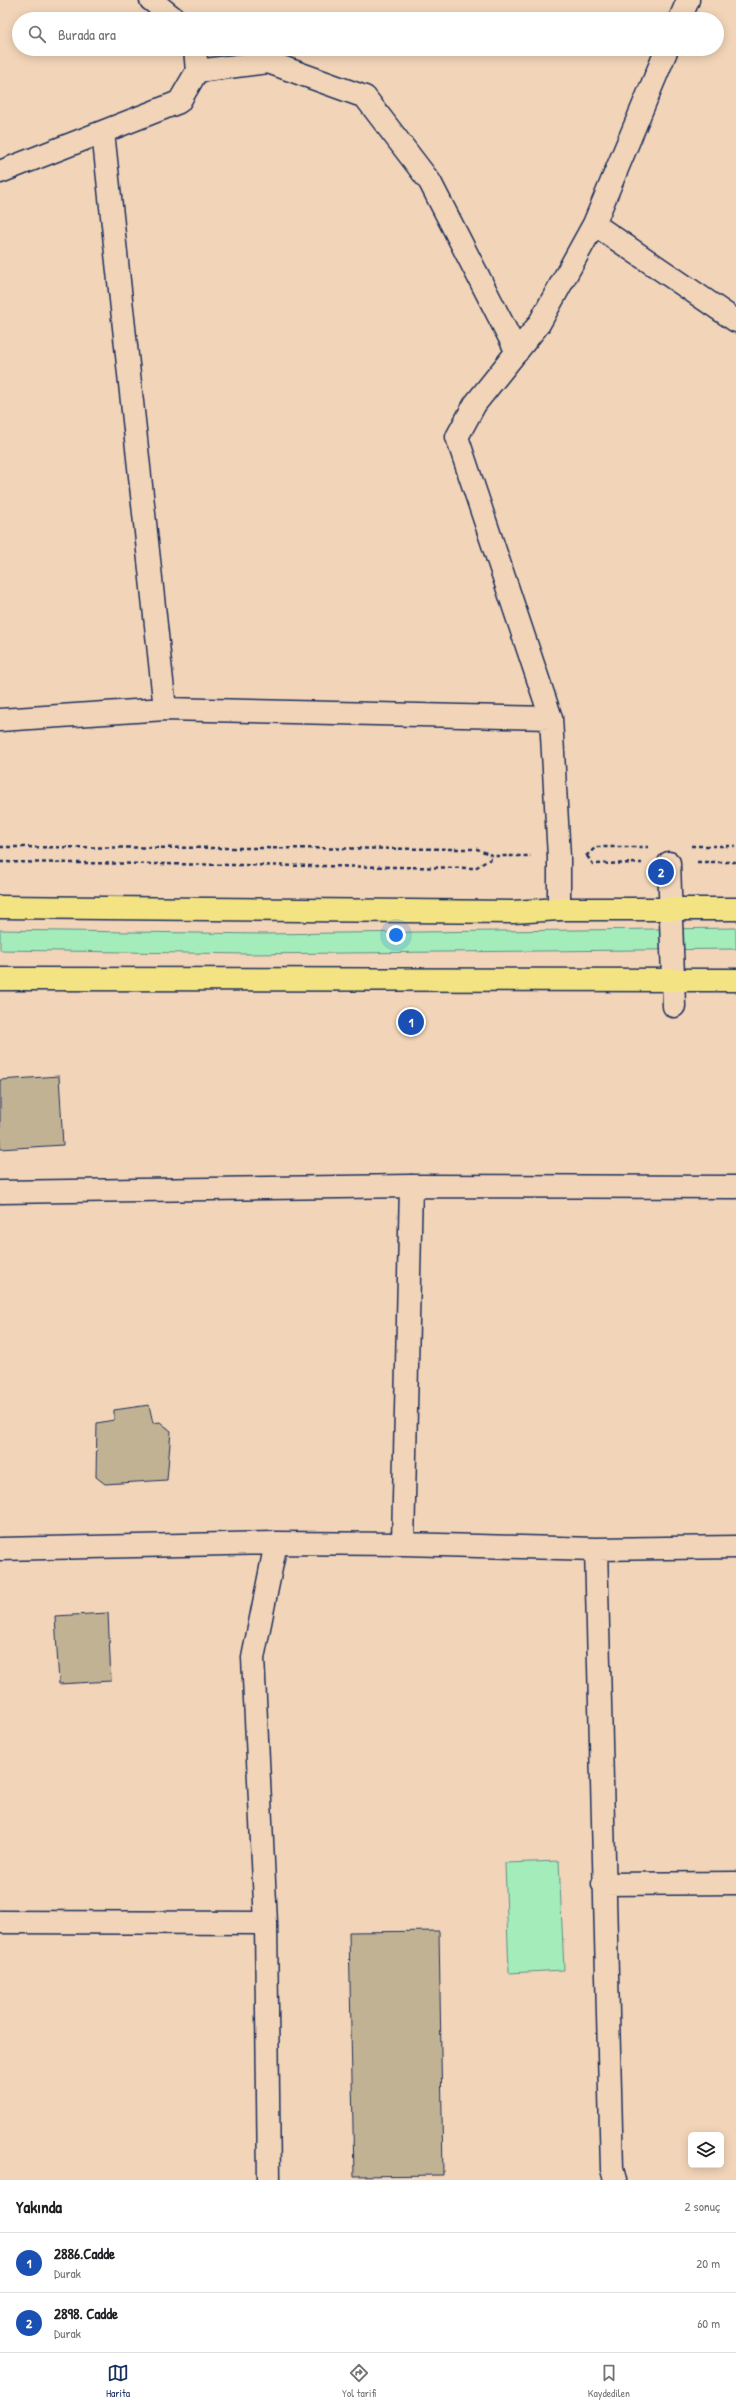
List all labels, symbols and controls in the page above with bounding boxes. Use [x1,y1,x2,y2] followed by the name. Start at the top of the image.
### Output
[12,12,724,56] search box
[26,23,48,45] icon: search
[58,24,116,45] text: Burada ara
[648,857,674,887] pin: 2
[386,925,406,945] your location
[398,1007,424,1037] pin: 1
[688,2132,724,2168] map controls
[688,2132,724,2168] button: layers
[16,2195,62,2218] text: Yakında
[685,2197,720,2215] text: 2 sonuç
[54,2243,115,2264] text: 2886.Cadde
[27,2254,31,2272] text: 1
[696,2254,720,2272] text: 20 m
[54,2264,81,2282] text: Durak
[54,2303,118,2324] text: 2898. Cadde
[26,2314,32,2332] text: 2
[697,2314,720,2332] text: 60 m
[54,2324,81,2342] text: Durak
[106,2362,130,2400] tab: Harita
[342,2362,376,2400] tab: Yol tarifi
[588,2362,630,2400] tab: Kaydedilen

